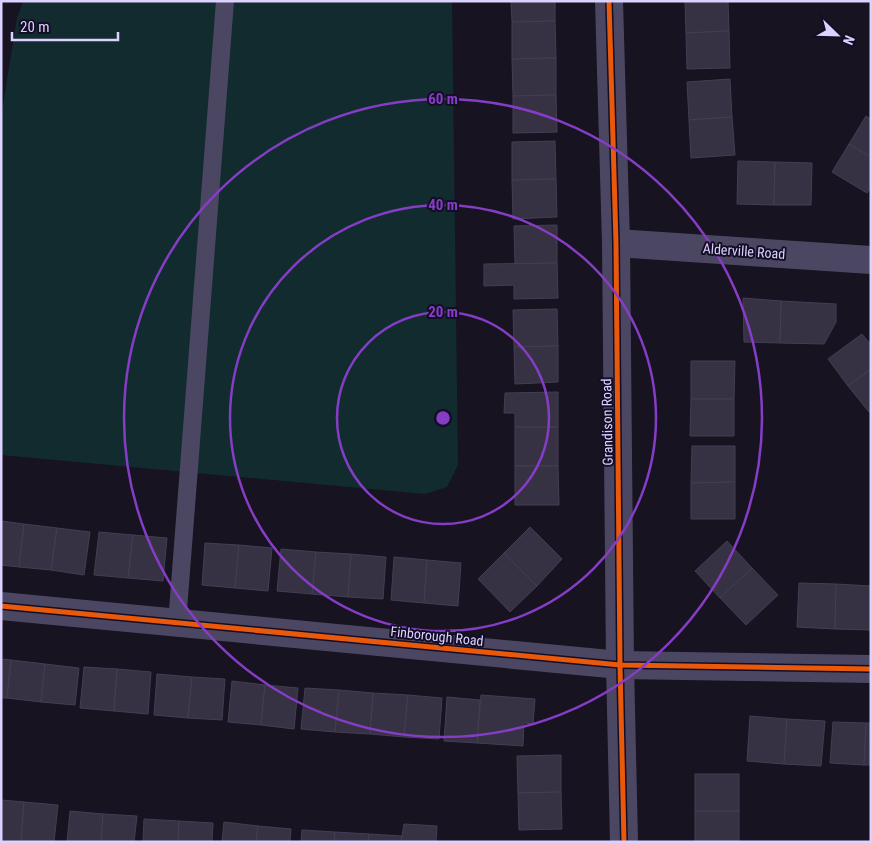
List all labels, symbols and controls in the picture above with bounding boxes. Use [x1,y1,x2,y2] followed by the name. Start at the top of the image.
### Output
[12,10,119,42] scale bar
[812,10,862,60] north arrow
[20,18,50,36] text: 20 m
[840,33,858,47] text: N
[428,90,458,108] text: 60 m
[428,196,458,214] text: 40 m
[702,240,786,262] street label: Alderville Road
[428,303,458,321] text: 20 m
[598,378,616,466] street label: Grandison Road
[434,409,452,427] centre of rings
[390,623,484,649] street label: Finborough Road

